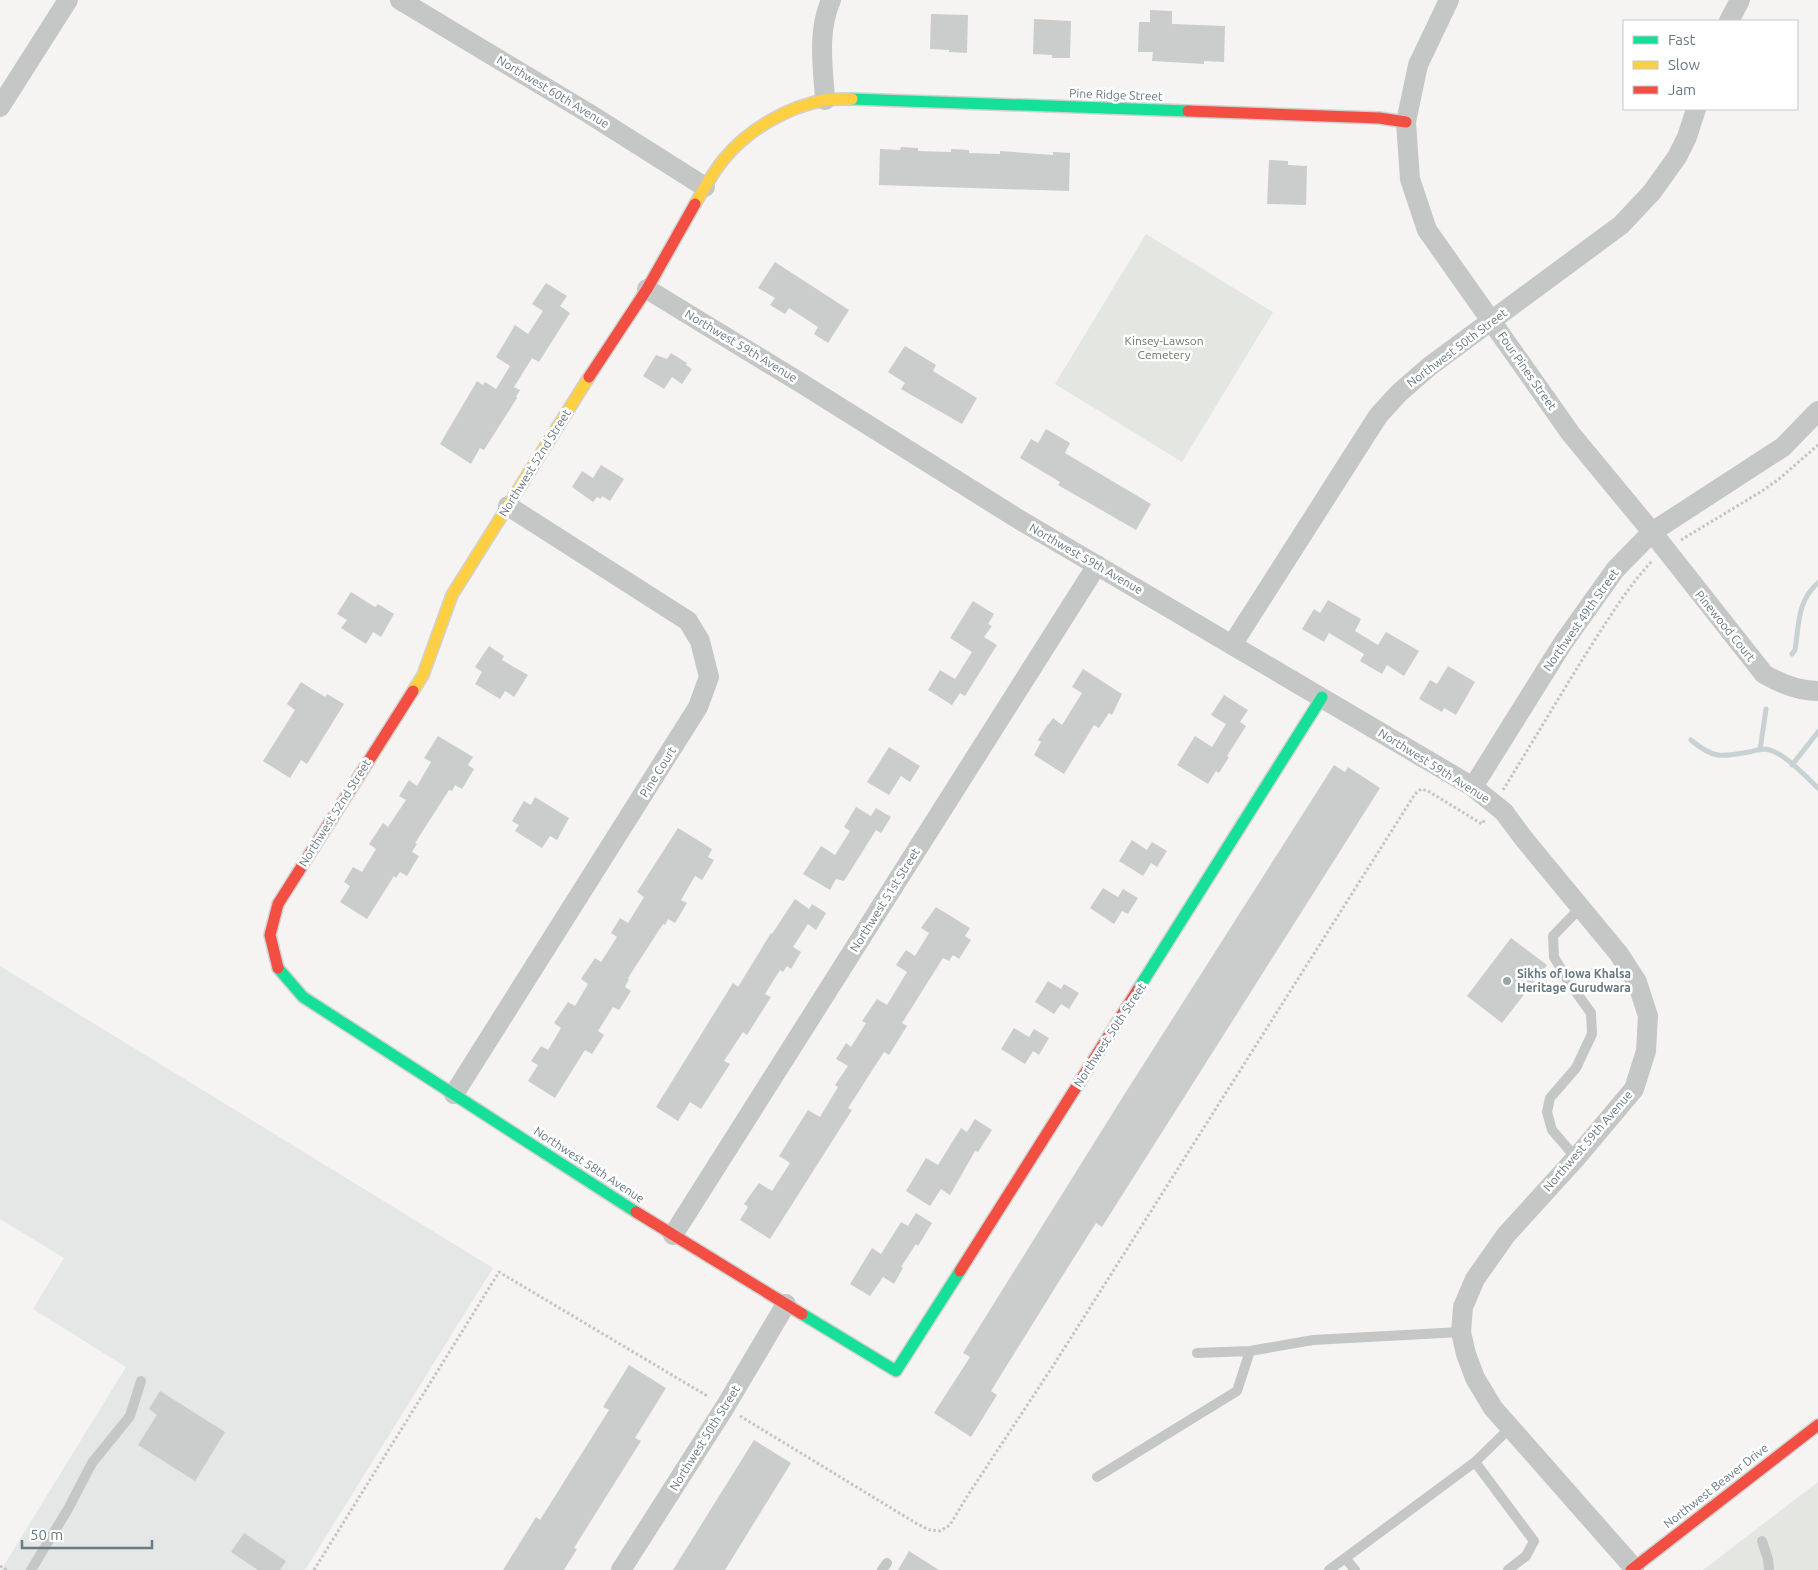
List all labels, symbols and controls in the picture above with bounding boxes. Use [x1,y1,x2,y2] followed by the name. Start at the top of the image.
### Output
[1623,20,1798,110] legend
[1668,31,1696,48] text: Fast
[495,53,612,130] street label: Northwest 60th Avenue
[1668,56,1701,73] text: Slow
[1668,81,1696,98] text: Jam
[1069,86,1163,103] street label: Pine Ridge Street
[1404,306,1509,389] street label: Northwest 50th Street
[683,307,800,384] street label: Northwest 59th Avenue
[1496,329,1559,413] street label: Four Pines Street
[1124,334,1204,361] park label: Kinsey-Lawson Cemetery
[496,406,573,519] street label: Northwest 52nd Street
[1027,521,1145,596] street label: Northwest 59th Avenue
[1540,566,1621,673] street label: Northwest 49th Street
[1693,588,1758,664] street label: Pinewood Court
[1376,726,1492,805] street label: Northwest 59th Avenue
[637,744,678,799] street label: Pine Court
[296,756,373,869] street label: Northwest 52nd Street
[847,845,922,954] street label: Northwest 51st Street
[1517,967,1631,994] place label: Sikhs of Iowa Khalsa Heritage Gurudwara
[1501,975,1513,987] marker: Sikhs of Iowa Khalsa Heritage Gurudwara
[1071,980,1148,1089] street label: Northwest 50th Street
[1541,1088,1635,1193] street label: Northwest 59th Avenue
[532,1124,647,1205] street label: Northwest 58th Avenue
[667,1382,742,1493] street label: Northwest 50th Street
[1661,1441,1770,1530] street label: Northwest Beaver Drive
[22,1518,152,1550] scale bar
[30,1526,63,1543] text: 50 m

